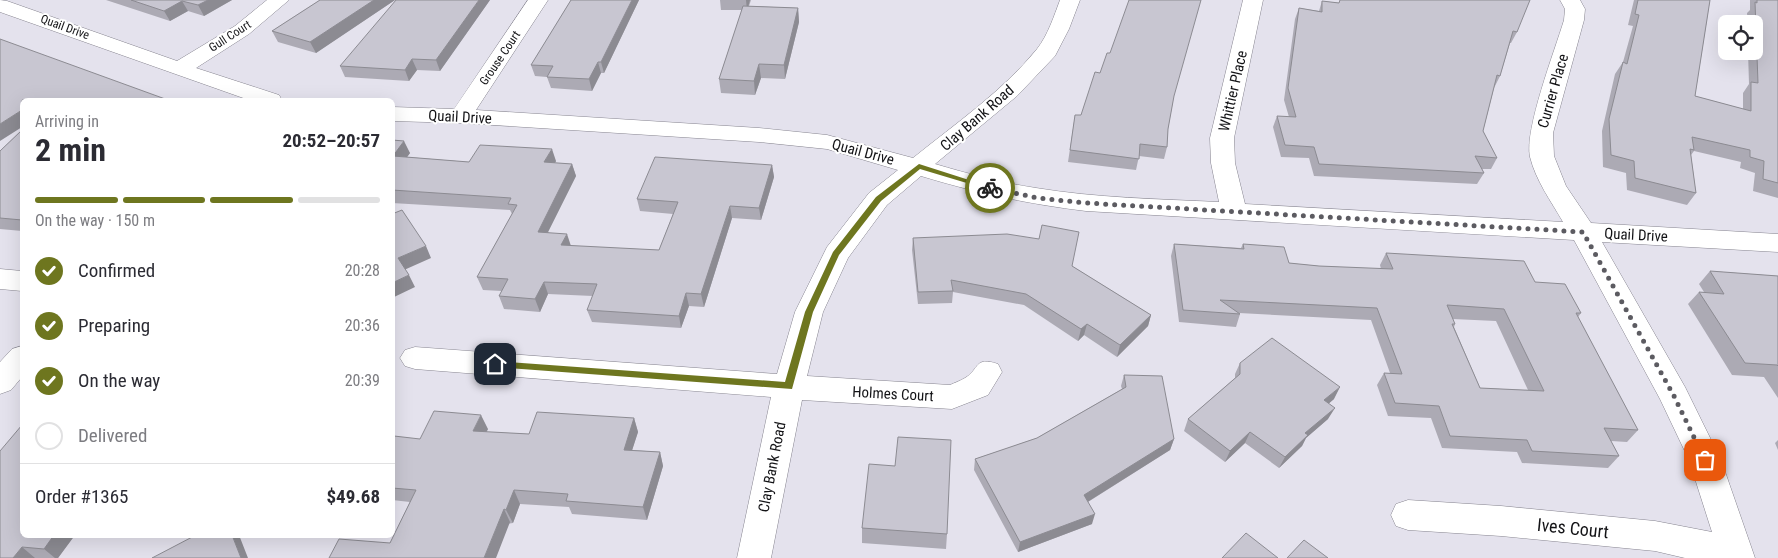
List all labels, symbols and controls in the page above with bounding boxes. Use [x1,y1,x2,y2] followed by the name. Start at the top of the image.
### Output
[39,12,92,42] street label: Quail Drive
[1718,15,1763,60] map controls
[1718,15,1763,60] button: locate
[206,17,254,55] street label: Gull Court
[477,28,524,88] street label: Grouse Court
[1215,49,1251,133] street label: Whittier Place
[1534,52,1572,130] street label: Currier Place
[937,81,1017,155] street label: Clay Bank Road
[428,106,492,128] street label: Quail Drive
[35,112,99,131] text: Arriving in
[282,129,380,152] text: 20:52–20:57
[35,131,106,169] text: 2 min
[830,135,896,169] street label: Quail Drive
[965,163,1015,213] courier
[976,174,1004,202] icon: bike
[35,211,155,230] text: On the way · 150 m
[1604,224,1668,246] street label: Quail Drive
[35,257,63,285] icon: check
[78,259,155,282] text: Confirmed
[345,261,380,280] text: 20:28
[35,312,63,340] icon: check
[78,314,150,337] text: Preparing
[345,316,380,335] text: 20:36
[474,343,516,385] pin
[481,350,509,378] icon: home
[35,367,63,395] icon: check
[78,369,160,392] text: On the way
[345,371,380,390] text: 20:39
[852,383,934,405] street label: Holmes Court
[754,420,790,514] street label: Clay Bank Road
[78,424,147,447] text: Delivered
[1684,439,1726,481] pin
[1691,446,1719,474] icon: bag
[35,485,128,508] text: Order #1365
[326,485,380,508] text: $49.68
[1536,514,1610,542] street label: Ives Court

